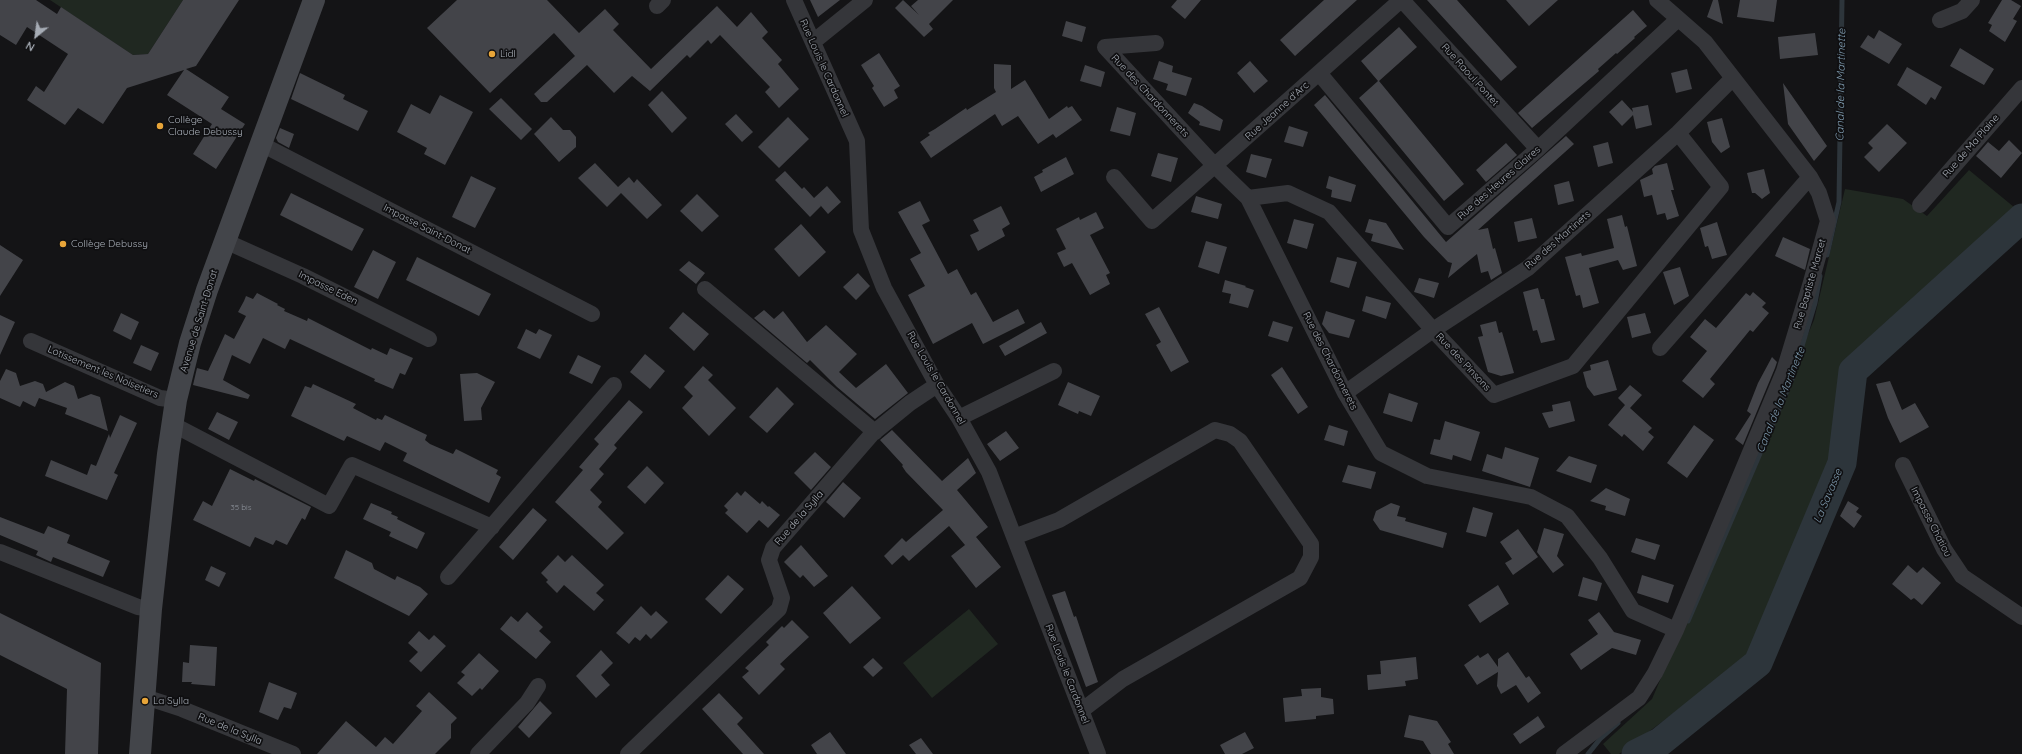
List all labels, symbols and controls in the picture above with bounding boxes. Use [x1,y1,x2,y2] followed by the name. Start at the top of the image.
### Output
[16,16,56,56] north arrow
[797,17,851,119] street label: Rue Louis le Cardonnel
[1833,29,1849,141] water label: Canal de la Martinette
[23,38,37,55] text: N
[1439,41,1501,109] street label: Rue Raoul Pontet
[500,48,516,60] place label: Lidl
[487,49,497,59] marker: Lidl
[1109,52,1191,140] street label: Rue des Chardonnerets
[1243,79,1311,143] street label: Rue Jeanne d'Arc
[1940,112,2002,180] street label: Rue de Ma Plaine
[168,114,243,138] place label: Collège Claude Debussy
[155,121,165,131] marker: Collège Claude Debussy
[1455,144,1543,222] street label: Rue des Heures Claires
[381,202,473,256] street label: Impasse Saint-Donat
[1523,208,1593,272] street label: Rue des Martinets
[1791,237,1829,331] street label: Rue Baptiste Marcet
[71,238,148,250] place label: Collège Debussy
[58,239,68,249] marker: Collège Debussy
[178,268,220,374] street label: Avenue de Saint-Donat
[296,268,360,308] street label: Impasse Eden
[1300,310,1360,412] street label: Rue des Chardonnerets
[904,329,968,427] street label: Rue Louis le Cardonnel
[1433,331,1493,393] street label: Rue des Pinsons
[46,343,160,401] street label: Lotissement les Noisetiers
[1754,345,1808,455] water label: Canal de la Martinette
[1811,467,1845,525] water label: La Savasse
[1908,485,1954,559] street label: Impasse Chatiou
[772,488,826,548] street label: Rue de la Sylla
[230,503,252,513] house number: 35 bis
[1042,623,1092,725] street label: Rue Louis le Cardonnel
[153,695,189,707] place label: La Sylla
[140,696,150,706] marker: La Sylla
[196,711,264,747] street label: Rue de la Sylla

